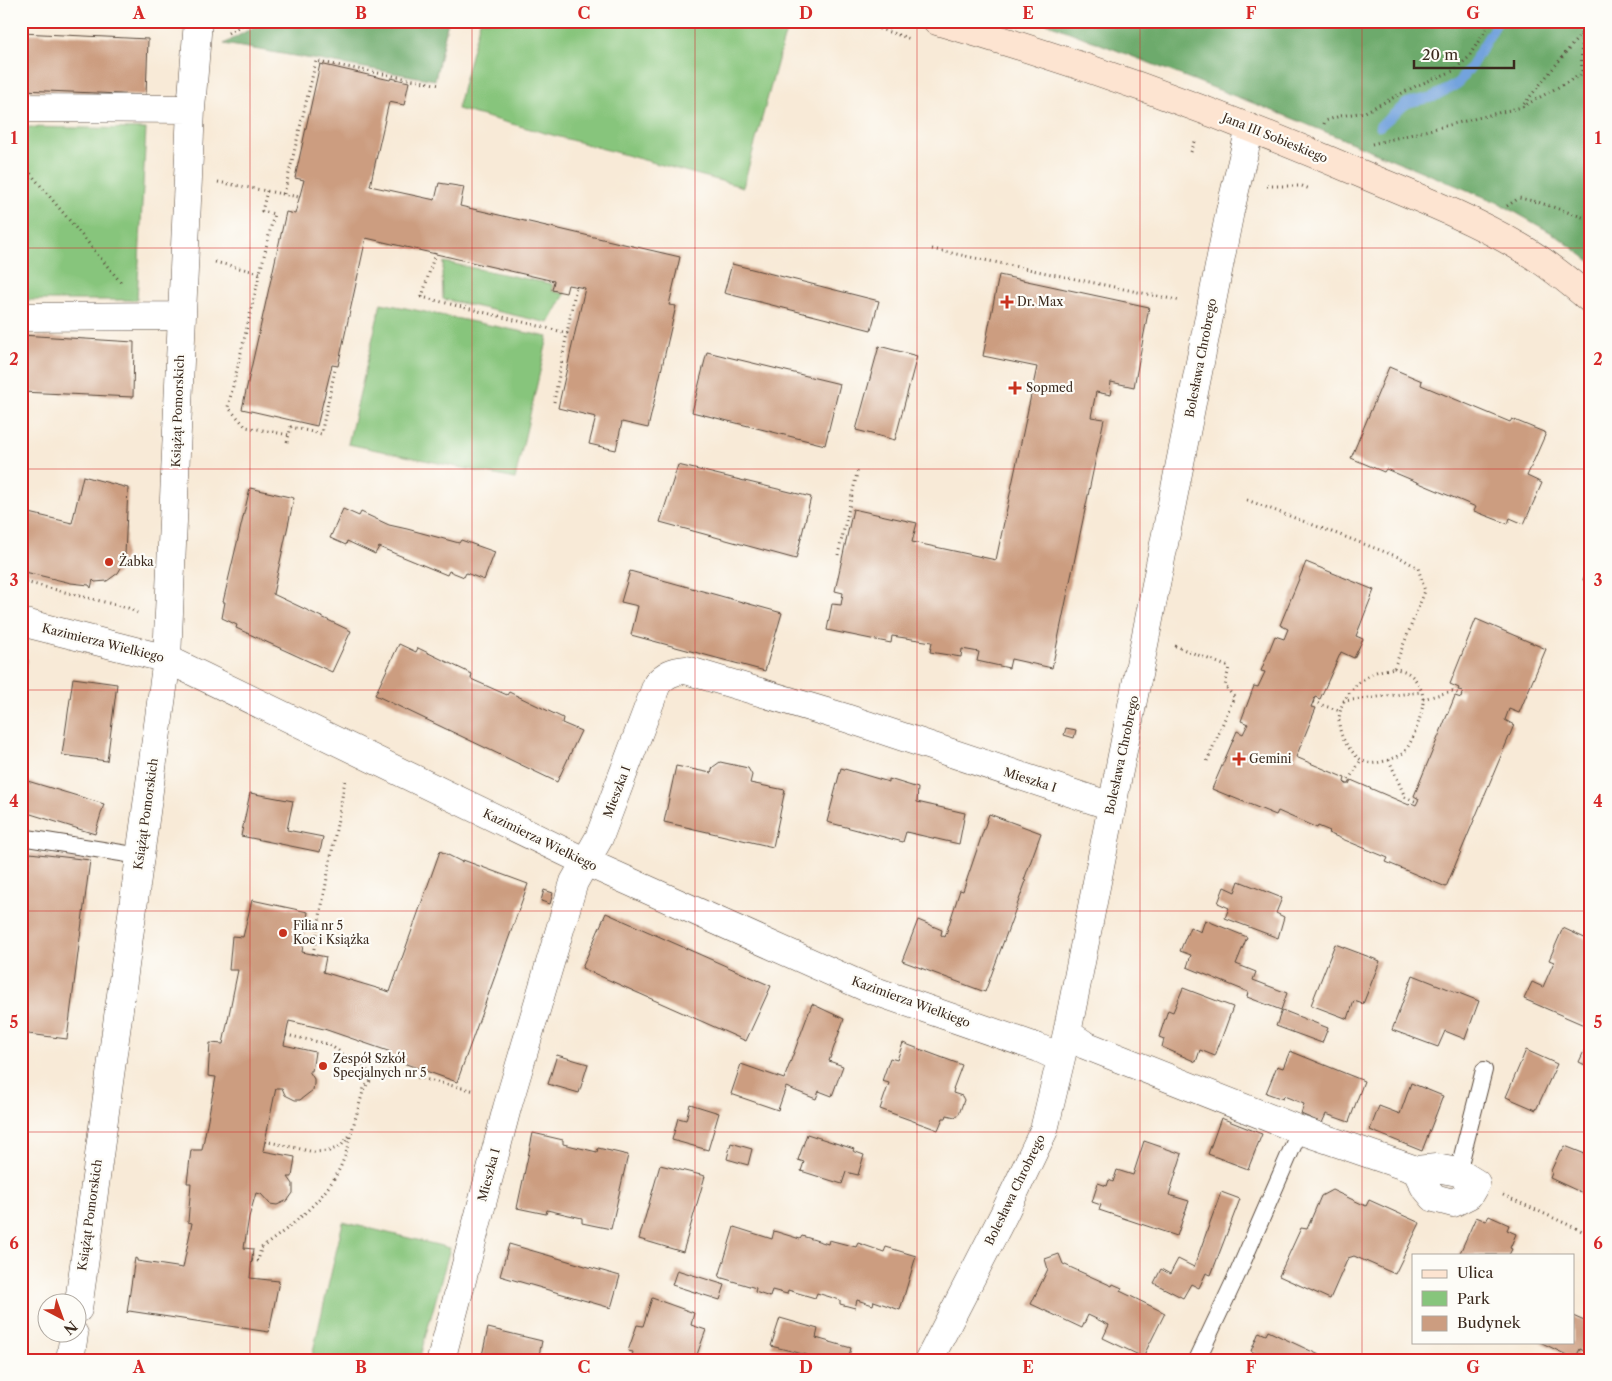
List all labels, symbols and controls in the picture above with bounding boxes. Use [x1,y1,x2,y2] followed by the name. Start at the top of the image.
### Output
[132,3,146,23] text: A
[355,3,367,23] text: B
[578,3,590,23] text: C
[799,3,813,23] text: D
[1022,3,1034,23] text: E
[1246,3,1257,23] text: F
[1466,3,1480,23] text: G
[1414,38,1514,70] scale bar
[1422,45,1458,64] text: 20 m
[1218,109,1330,166] street label: Jana III Sobieskiego
[10,128,18,148] text: 1
[1594,128,1602,148] text: 1
[1017,294,1063,309] place label: Dr. Max
[1001,296,1013,308] marker: Dr. Max
[1182,297,1219,419] street label: Bolesława Chrobrego
[9,349,19,369] text: 2
[1593,349,1603,369] text: 2
[168,354,187,468] street label: Książąt Pomorskich
[1026,380,1074,395] place label: Sopmed
[1008,381,1022,395] marker: Sopmed
[119,553,154,569] place label: Żabka
[103,556,115,568] marker: Żabka
[9,570,19,590] text: 3
[1593,570,1603,590] text: 3
[41,620,166,665] street label: Kazimierza Wielkiego
[1102,694,1141,816] street label: Bolesława Chrobrego
[1249,751,1292,766] place label: Gemini
[1233,753,1245,765] marker: Gemini
[130,757,161,871] street label: Książąt Pomorskich
[600,764,633,820] street label: Mieszka I
[1002,764,1058,795] street label: Mieszka I
[9,791,19,811] text: 4
[1593,791,1603,811] text: 4
[481,805,600,874] street label: Kazimierza Wielkiego
[293,918,370,947] place label: Filia nr 5 Koc i Książka
[277,927,289,939] marker: Filia nr 5 Koc i Książka
[850,973,973,1030] street label: Kazimierza Wielkiego
[10,1012,19,1032] text: 5
[1594,1012,1603,1032] text: 5
[333,1051,426,1080] place label: Zespół Szkół Specjalnych nr 5
[317,1060,329,1072] marker: Zespół Szkół Specjalnych nr 5
[981,1132,1048,1248] street label: Bolesława Chrobrego
[474,1147,503,1203] street label: Mieszka I
[74,1158,105,1272] street label: Książąt Pomorskich
[9,1233,19,1253] text: 6
[1593,1233,1603,1253] text: 6
[1412,1254,1574,1344] legend
[1457,1263,1493,1282] text: Ulica
[1457,1289,1491,1308] text: Park
[38,1294,88,1344] north arrow
[1457,1313,1522,1332] text: Budynek
[60,1317,81,1339] text: N
[132,1357,146,1377] text: A
[355,1357,367,1377] text: B
[578,1357,590,1377] text: C
[799,1357,813,1377] text: D
[1022,1357,1034,1377] text: E
[1246,1357,1257,1377] text: F
[1466,1357,1480,1377] text: G

